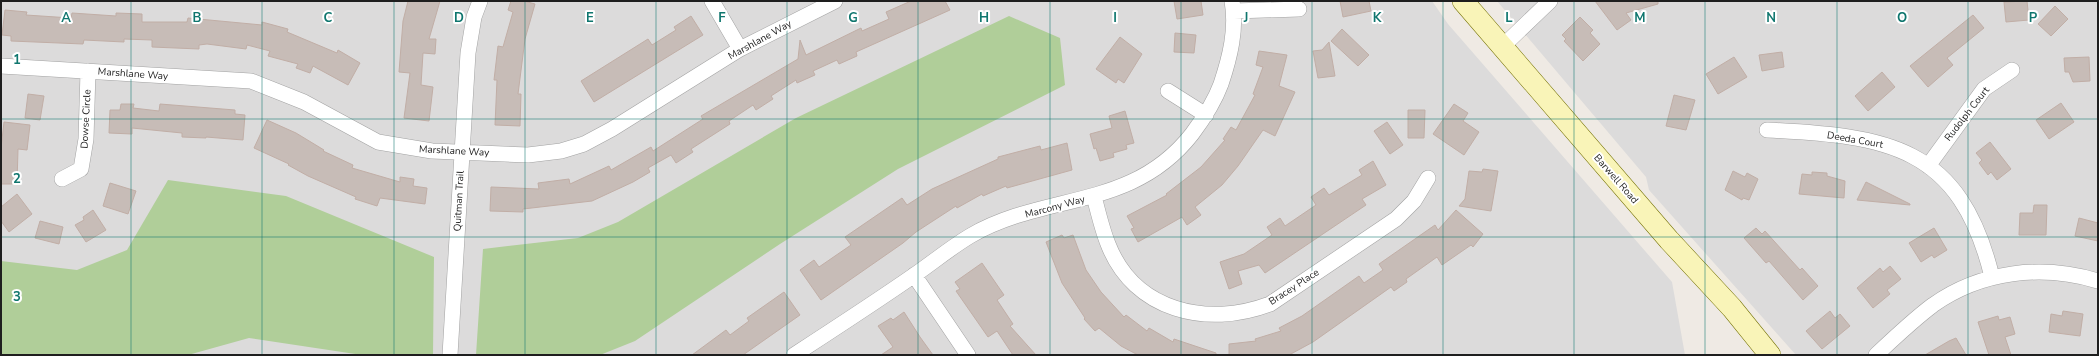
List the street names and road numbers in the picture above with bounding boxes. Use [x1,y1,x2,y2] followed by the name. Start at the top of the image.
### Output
[726,16,795,63] street label: Marshlane Way
[97,65,170,84] street label: Marshlane Way
[1941,83,1993,144] street label: Rudolph Court
[77,89,95,149] street label: Dowse Circle
[1826,128,1885,152] street label: Deeda Court
[418,142,490,160] street label: Marshlane Way
[1591,151,1642,207] street label: Barwell Road
[450,170,468,232] street label: Quitman Trail
[1023,192,1087,222] street label: Marcony Way
[1266,265,1322,309] street label: Bracey Place

